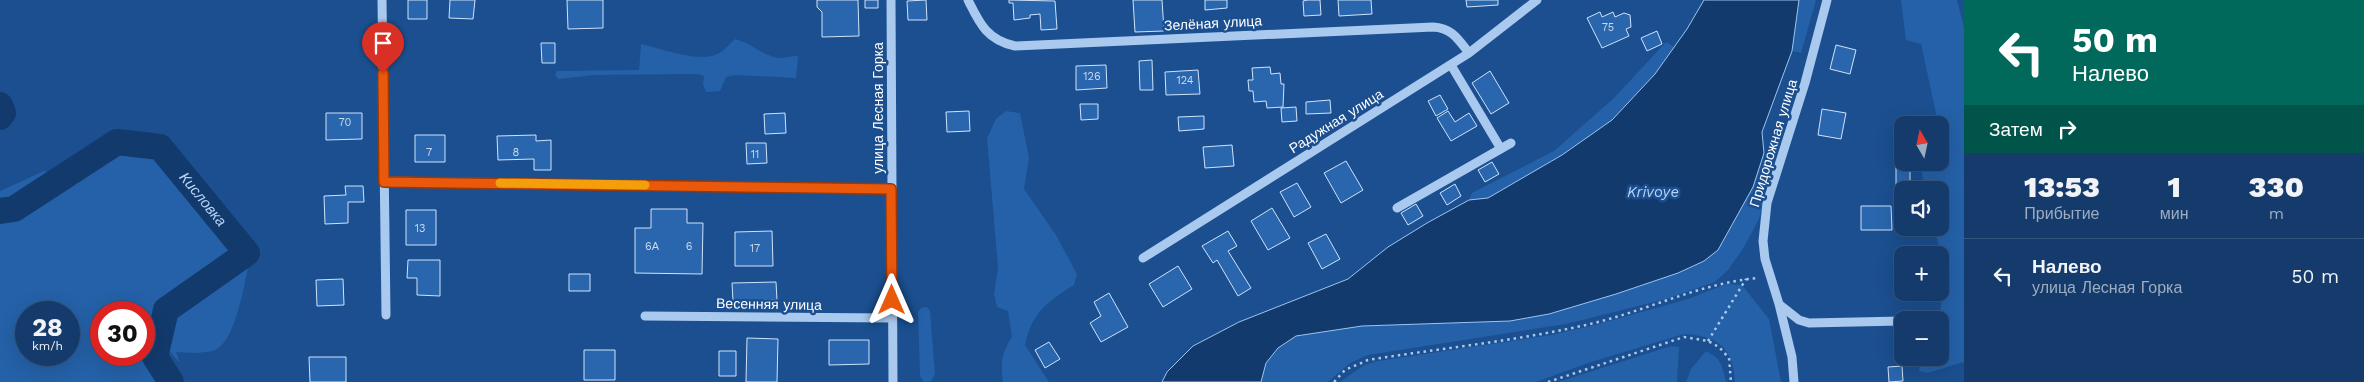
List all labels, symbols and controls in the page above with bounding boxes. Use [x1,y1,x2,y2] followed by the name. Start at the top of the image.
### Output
[1164,12,1263,34] street label: Зелёная улица
[2072,19,2158,61] text: 50 m
[1989,20,2054,85] icon: left
[1602,21,1614,34] house number: 75
[362,22,404,73] pin
[369,29,397,57] icon: arrive
[870,42,886,174] street label: улица Лесная Горка
[2072,61,2149,86] text: Налево
[1083,70,1101,83] house number: 126
[1176,74,1194,87] house number: 124
[1746,77,1800,209] street label: Придорожная улица
[1286,86,1386,156] street label: Радужная улица
[2053,115,2081,143] icon: right
[339,116,352,129] house number: 70
[1894,116,1949,171] north arrow
[1894,116,1949,366] map controls
[1989,118,2043,141] text: Затем
[426,146,432,159] house number: 7
[513,146,520,159] house number: 8
[751,148,759,161] house number: 11
[175,169,230,230] water label: Кисловка
[2024,169,2100,204] text: 13:53
[2168,169,2181,204] text: 1
[2249,169,2304,204] text: 330
[1894,181,1949,236] button: sound
[1627,183,1679,201] water label: Krivoye
[2024,204,2099,223] text: Прибытие
[2160,204,2189,223] text: мин
[2269,204,2284,223] text: m
[415,222,425,235] house number: 13
[645,240,660,253] house number: 6А
[686,240,693,253] house number: 6
[750,242,760,255] house number: 17
[1894,246,1949,301] button: +
[2032,255,2102,278] text: Налево
[1989,262,2017,290] icon: left
[2292,265,2339,288] text: 50 m
[865,273,917,325] position arrow
[2032,278,2182,297] text: улица Лесная Горка
[716,295,822,313] street label: Весенняя улица
[90,301,155,366] speed limit sign: 30
[1894,311,1949,366] button: −
[32,313,63,342] text: 28
[32,339,63,353] text: km/h

